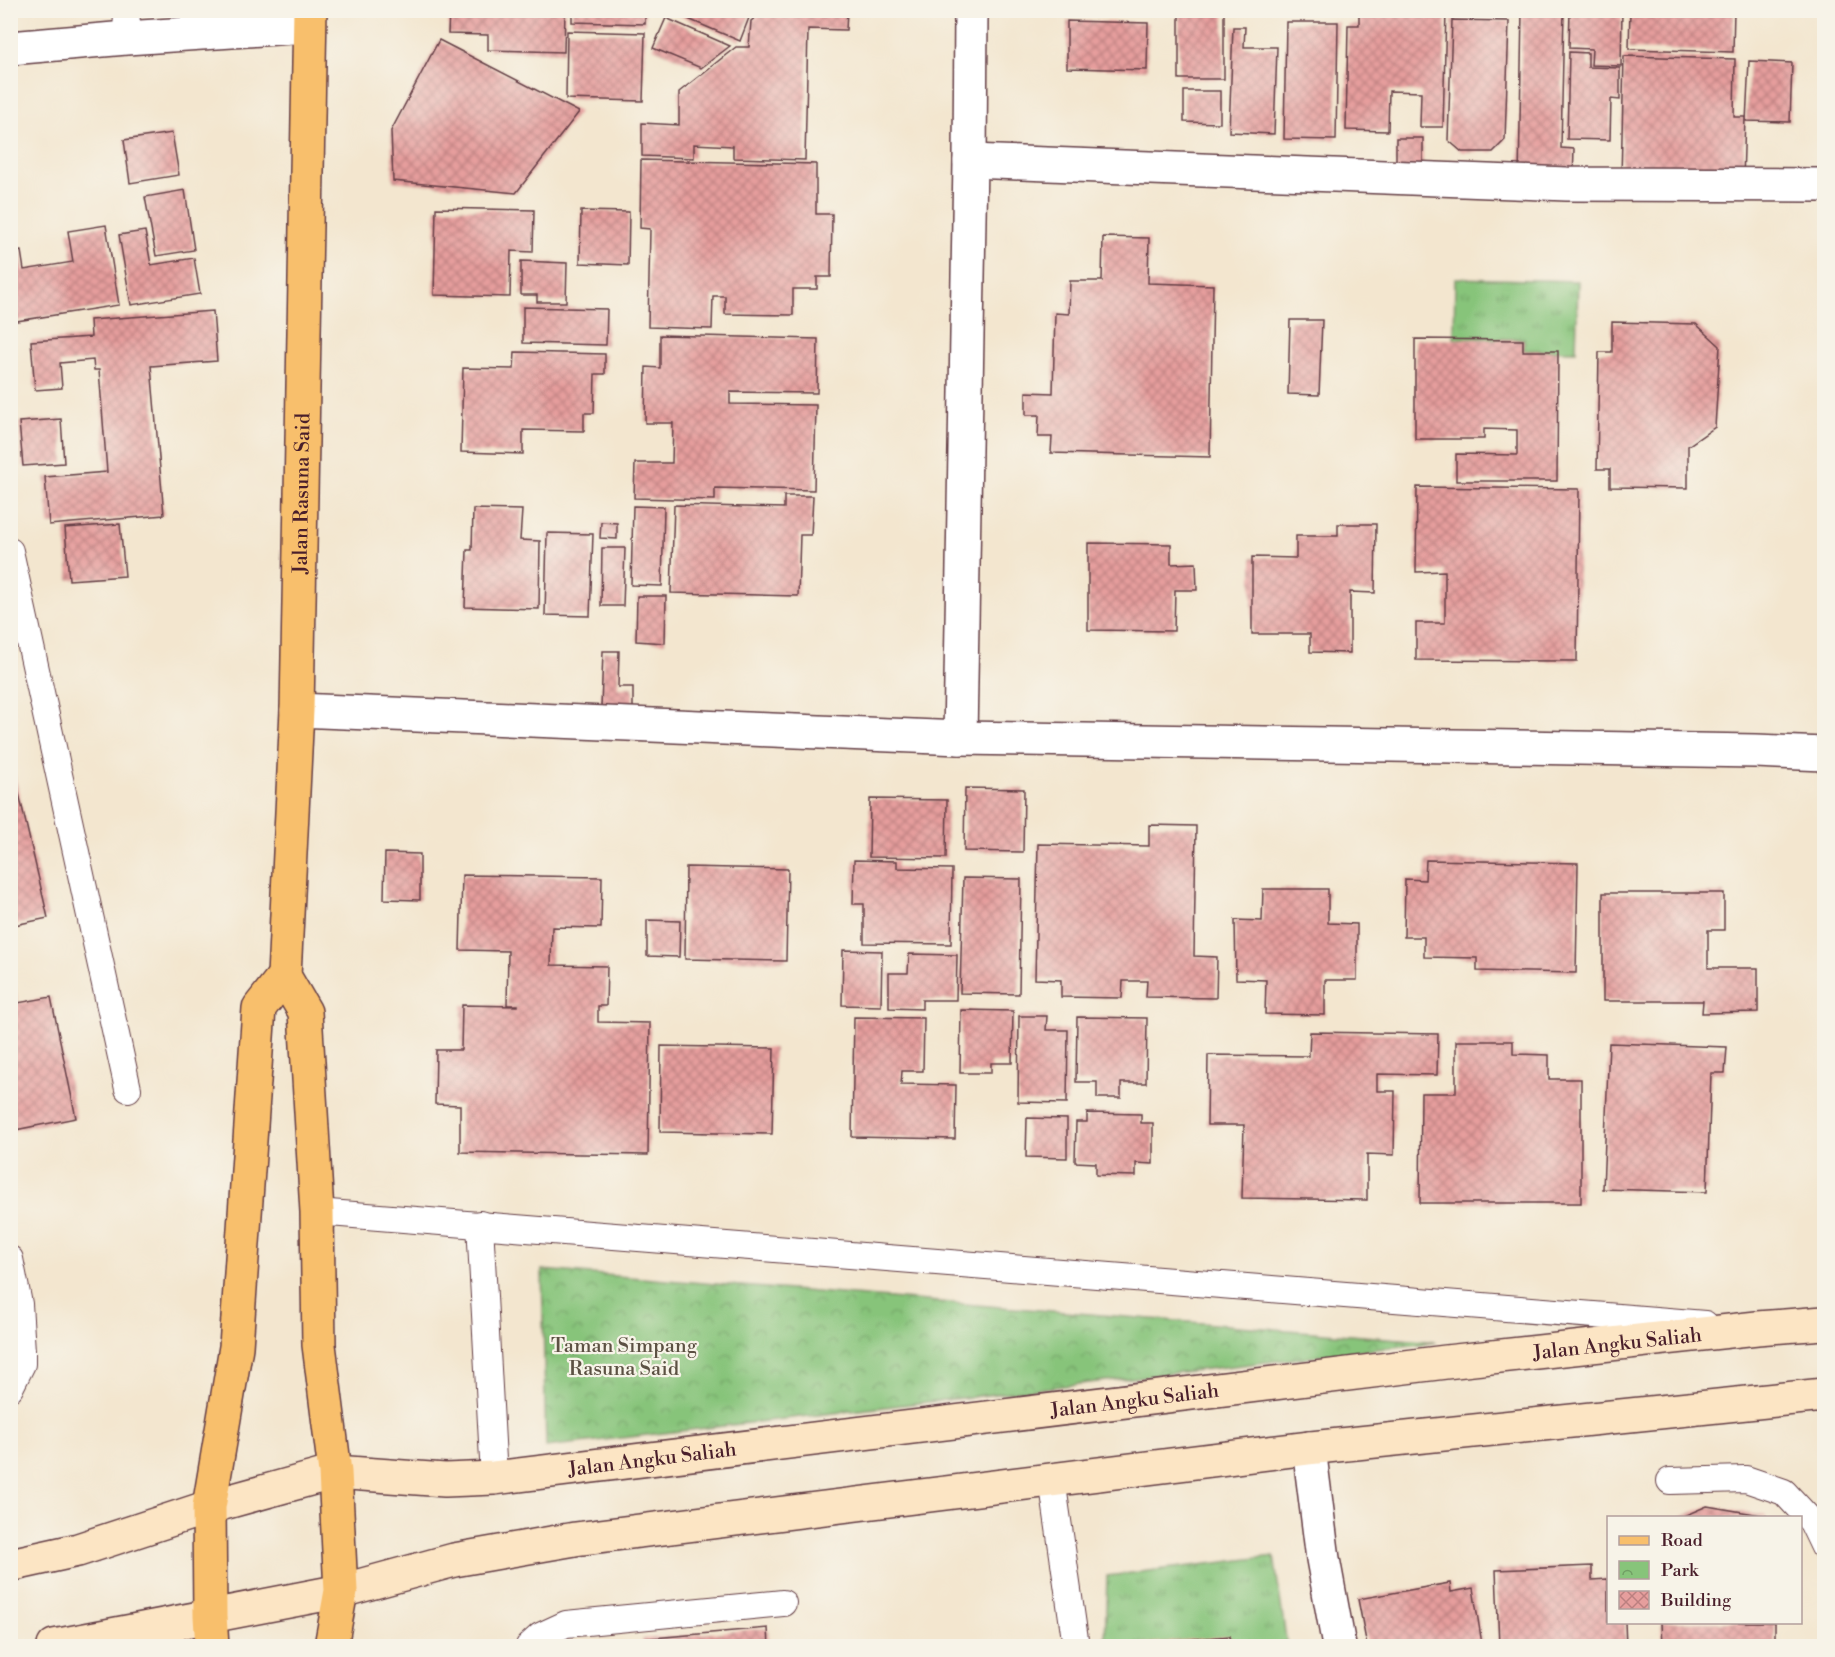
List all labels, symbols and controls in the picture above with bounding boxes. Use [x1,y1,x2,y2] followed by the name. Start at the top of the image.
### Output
[289,412,317,575] street label: Jalan Rasuna Said
[1531,1323,1703,1367] street label: Jalan Angku Saliah
[551,1334,698,1382] park label: Taman Simpang Rasuna Said
[1048,1379,1221,1424] street label: Jalan Angku Saliah
[566,1438,738,1483] street label: Jalan Angku Saliah
[1607,1516,1802,1624] legend
[1661,1529,1704,1552] text: Road
[1661,1559,1700,1582] text: Park
[1660,1589,1732,1612] text: Building

